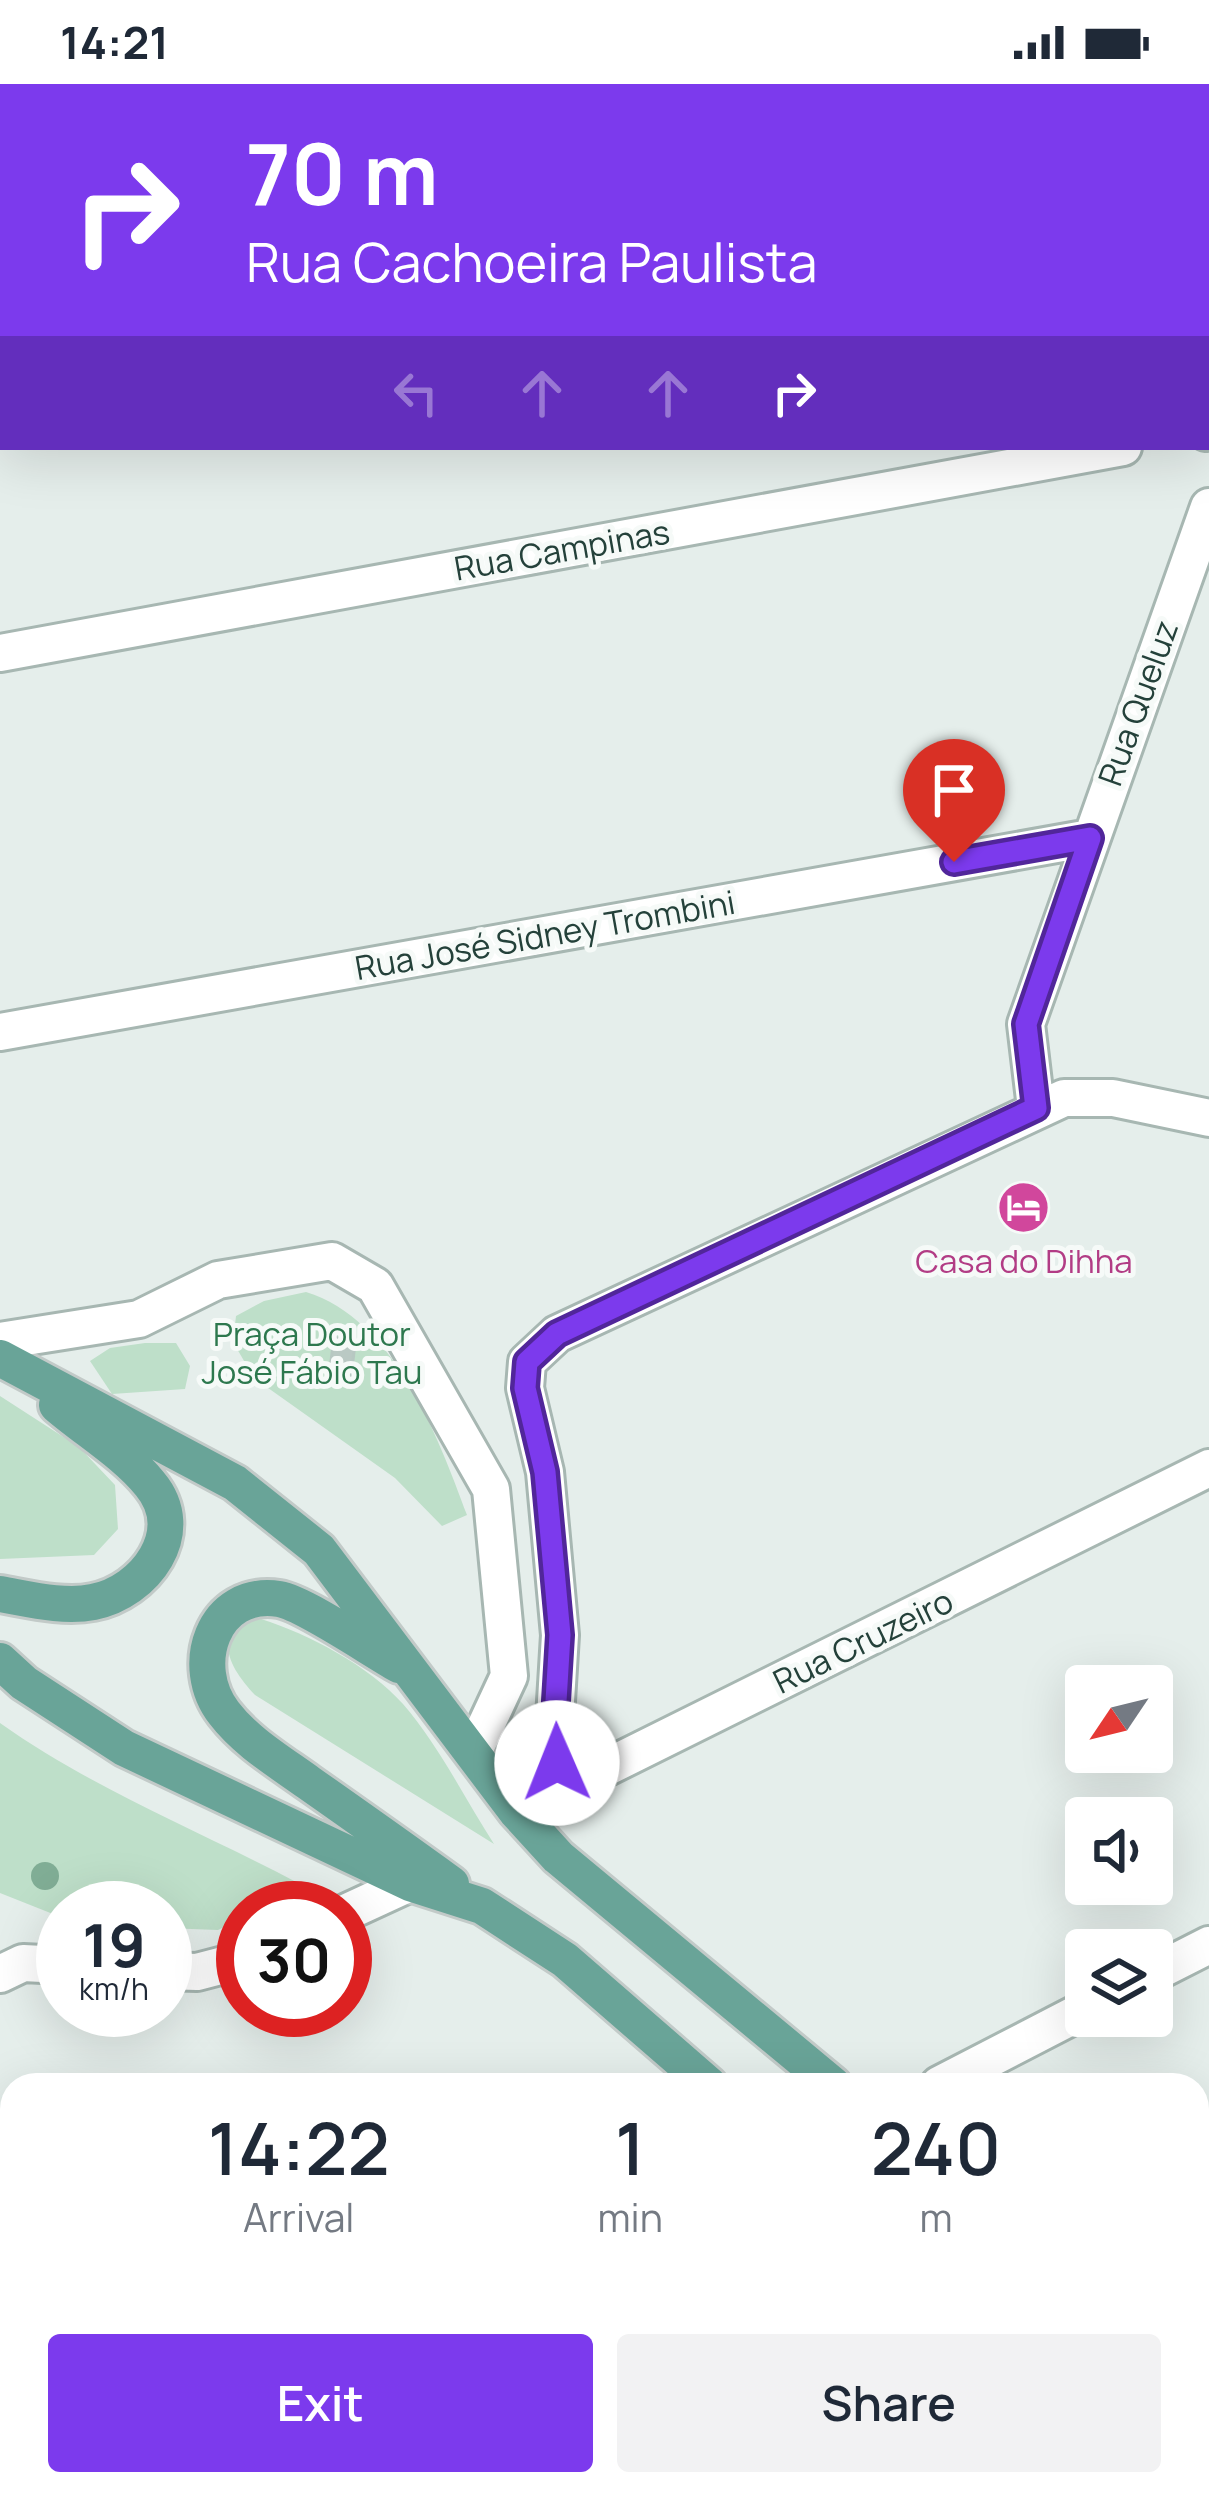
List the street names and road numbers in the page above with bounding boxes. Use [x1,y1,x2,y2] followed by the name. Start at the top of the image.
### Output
[451,508,673,591] street label: Rua Campinas
[1087,614,1188,792] street label: Rua Queluz
[351,879,738,990] street label: Rua José Sidney Trombini
[765,1578,960,1703] street label: Rua Cruzeiro

